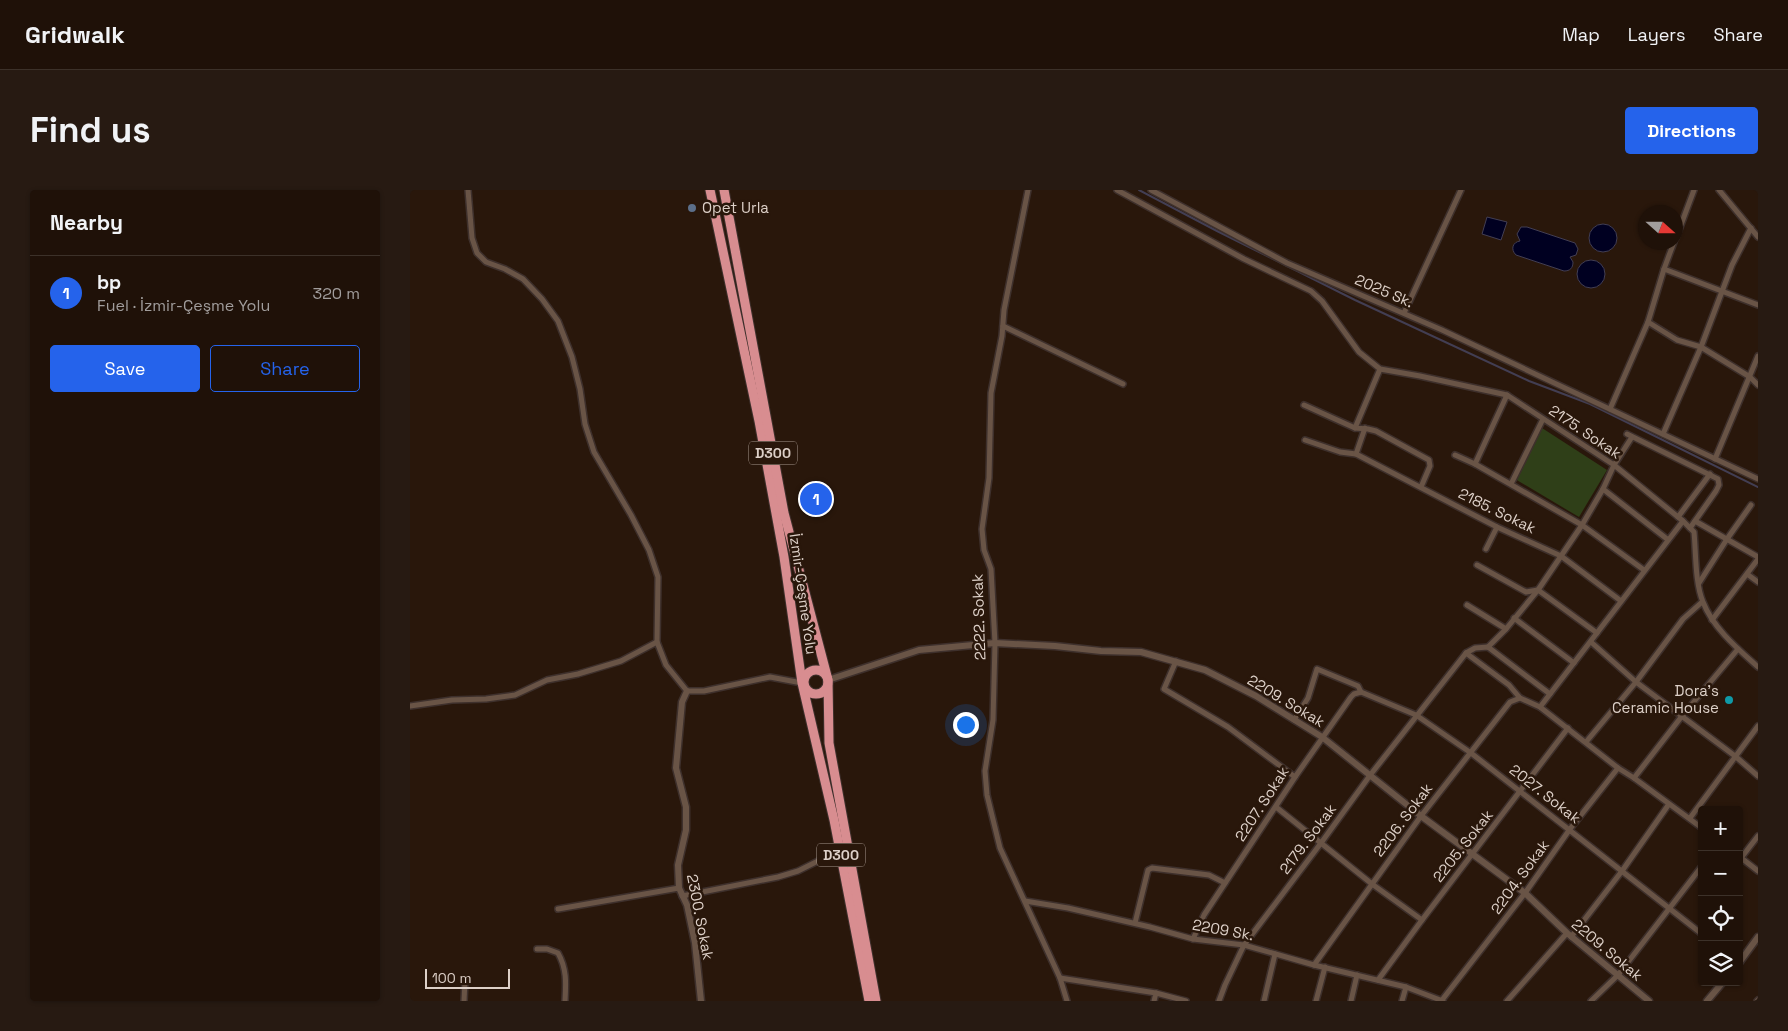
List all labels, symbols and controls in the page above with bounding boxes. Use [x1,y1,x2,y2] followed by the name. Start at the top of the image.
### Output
[25,19,125,50] text: Gridwalk
[1562,23,1600,46] text: Map
[1628,23,1685,46] text: Layers
[1713,23,1763,46] text: Share
[1625,107,1758,154] button: Directions
[30,108,151,152] text: Find us
[702,198,769,217] place label: Opet Urla
[686,202,698,214] marker: Opet Urla
[1638,205,1683,250] north arrow
[50,209,123,236] text: Nearby
[97,270,121,295] text: bp
[1352,270,1416,311] street label: 2025 Sk.
[62,283,70,304] text: 1
[313,283,360,304] text: 320 m
[97,295,270,316] text: Fuel · İzmir-Çeşme Yolu
[50,345,200,392] button: Save
[210,345,360,392] button: Share
[1546,401,1625,463] street label: 2175. Sokak
[749,442,797,464] road number: D300
[800,480,832,518] pin: 1
[1455,484,1539,537] street label: 2185. Sokak
[786,532,821,656] street label: İzmir-Çeşme Yolu
[967,574,990,661] street label: 2222. Sokak
[1244,670,1328,731] street label: 2209. Sokak
[1612,681,1719,717] place label: Dora's Ceramic House
[1723,694,1735,706] marker: Dora's Ceramic House
[953,712,979,738] your location
[1506,760,1585,827] street label: 2027. Sokak
[1230,763,1293,845] street label: 2207. Sokak
[1369,779,1436,860] street label: 2206. Sokak
[1275,800,1340,878] street label: 2179. Sokak
[1428,806,1497,886] street label: 2205. Sokak
[1698,806,1743,986] map controls
[1698,806,1743,851] button: +
[1486,836,1553,918] street label: 2204. Sokak
[817,844,865,866] road number: D300
[1698,851,1743,896] button: −
[683,872,718,962] street label: 2300. Sokak
[1698,896,1743,941] button: locate
[1568,914,1647,985] street label: 2209. Sokak
[1191,915,1255,944] street label: 2209 Sk.
[1698,941,1743,986] button: layers
[425,966,510,989] scale bar
[432,969,471,987] text: 100 m

